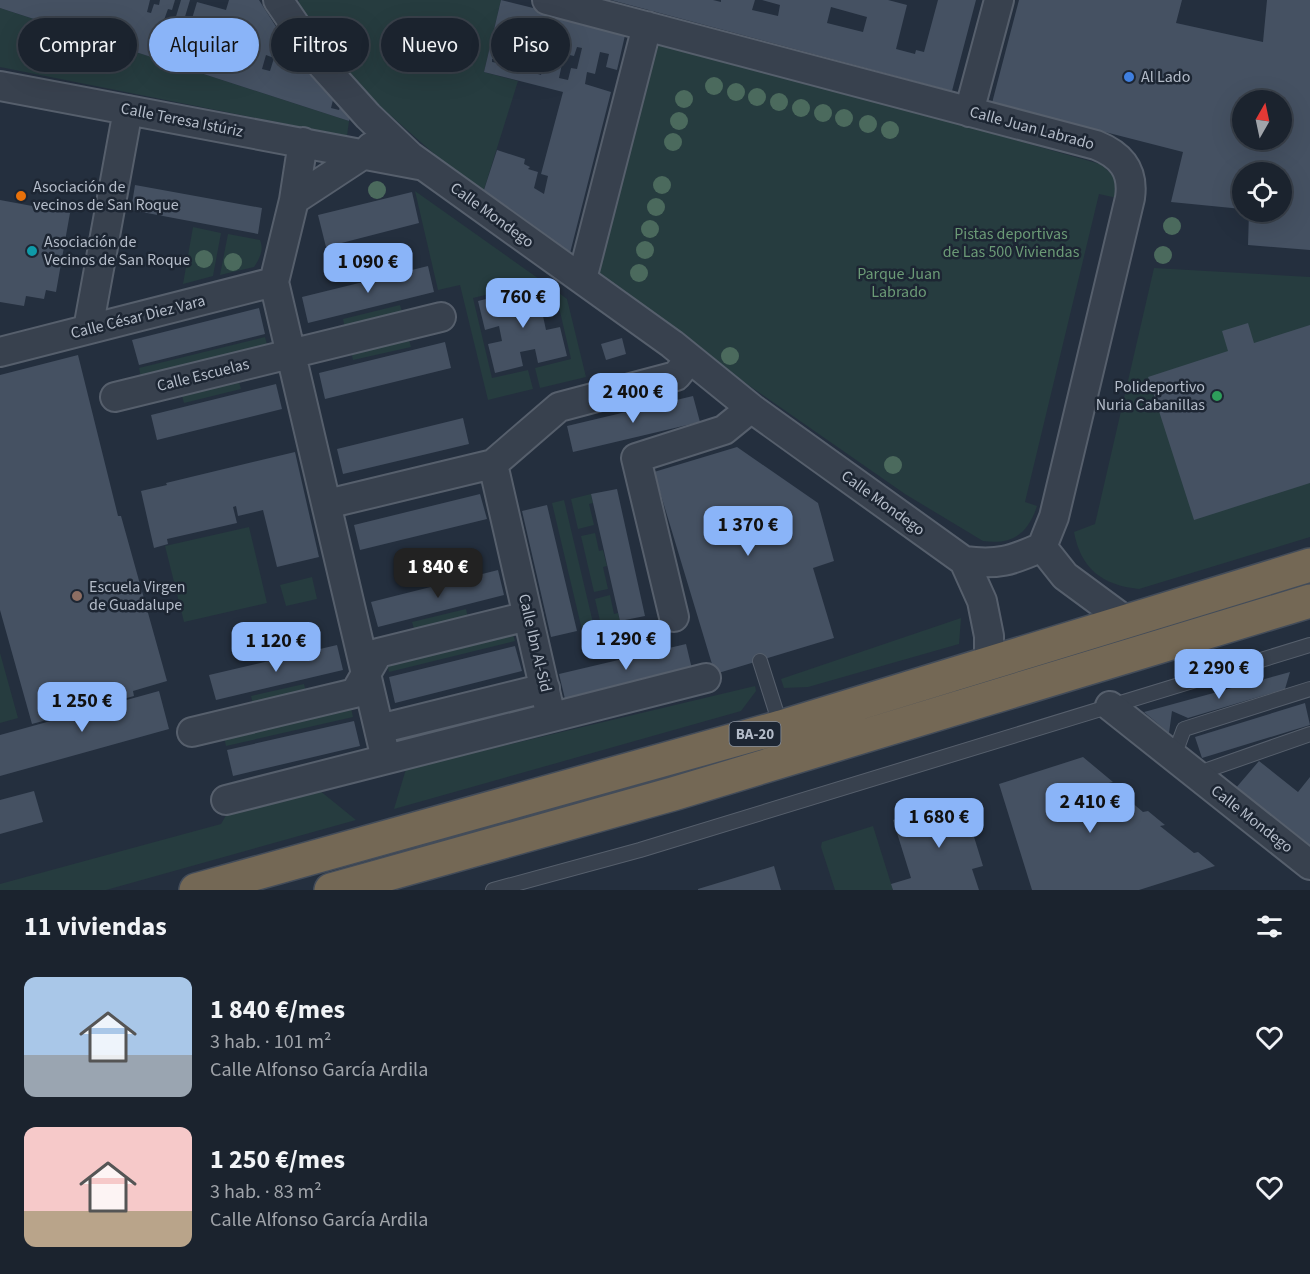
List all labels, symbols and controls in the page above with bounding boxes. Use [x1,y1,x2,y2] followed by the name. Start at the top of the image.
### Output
[18,18,137,72] chip: Comprar
[149,18,259,72] chip: Alquilar
[271,18,369,72] chip: Filtros
[381,18,479,72] chip: Nuevo
[491,18,570,72] chip: Piso
[1141,66,1190,88] place label: Al Lado
[1122,70,1136,84] marker: Al Lado
[1232,90,1292,150] north arrow
[1232,90,1292,222] map controls
[119,97,245,143] street label: Calle Teresa Istúriz
[967,101,1097,155] street label: Calle Juan Labrado
[1232,162,1292,222] button: locate
[33,176,179,216] place label: Asociación de vecinos de San Roque
[446,177,538,253] street label: Calle Mondego
[14,189,28,203] marker: Asociación de vecinos de San Roque
[943,223,1080,263] park label: Pistas deportivas de Las 500 Viviendas
[44,231,190,271] place label: Asociación de Vecinos de San Roque
[313,243,423,294] pin: 1 090 €
[25,244,39,258] marker: Asociación de Vecinos de San Roque
[338,248,398,276] text: 1 090 €
[857,263,941,303] park label: Parque Juan Labrado
[481,278,565,329] pin: 760 €
[500,283,546,311] text: 760 €
[68,290,208,344] street label: Calle César Diez Vara
[155,353,252,397] street label: Calle Escuelas
[578,373,688,424] pin: 2 400 €
[1096,376,1205,416] place label: Polideportivo Nuria Cabanillas
[603,378,663,406] text: 2 400 €
[1210,389,1224,403] marker: Polideportivo Nuria Cabanillas
[837,465,929,541] street label: Calle Mondego
[693,506,803,557] pin: 1 370 €
[718,511,778,539] text: 1 370 €
[383,548,493,599] pin: 1 840 €
[408,553,468,581] text: 1 840 €
[89,576,186,616] place label: Escuela Virgen de Guadalupe
[70,589,84,603] marker: Escuela Virgen de Guadalupe
[513,592,557,694] street label: Calle Ibn Al-Sid
[571,620,681,671] pin: 1 290 €
[221,622,331,673] pin: 1 120 €
[596,625,656,653] text: 1 290 €
[246,627,306,655] text: 1 120 €
[1164,649,1274,700] pin: 2 290 €
[1189,654,1249,682] text: 2 290 €
[27,682,137,733] pin: 1 250 €
[52,687,112,715] text: 1 250 €
[730,722,780,746] road number: BA-20
[1206,780,1298,858] street label: Calle Mondego
[1035,783,1145,834] pin: 2 410 €
[1060,788,1120,816] text: 2 410 €
[884,798,994,849] pin: 1 680 €
[909,803,969,831] text: 1 680 €
[24,908,167,945] text: 11 viviendas
[1253,910,1286,943] icon: filters
[210,991,345,1028] text: 1 840 €/mes
[72,1001,144,1073] icon: home
[1253,1021,1286,1054] icon: heart
[210,1028,331,1056] text: 3 hab. · 101 m²
[210,1056,428,1084] text: Calle Alfonso García Ardila
[210,1141,345,1178] text: 1 250 €/mes
[72,1151,144,1223] icon: home
[1253,1171,1286,1204] icon: heart
[210,1178,322,1206] text: 3 hab. · 83 m²
[210,1206,428,1234] text: Calle Alfonso García Ardila

